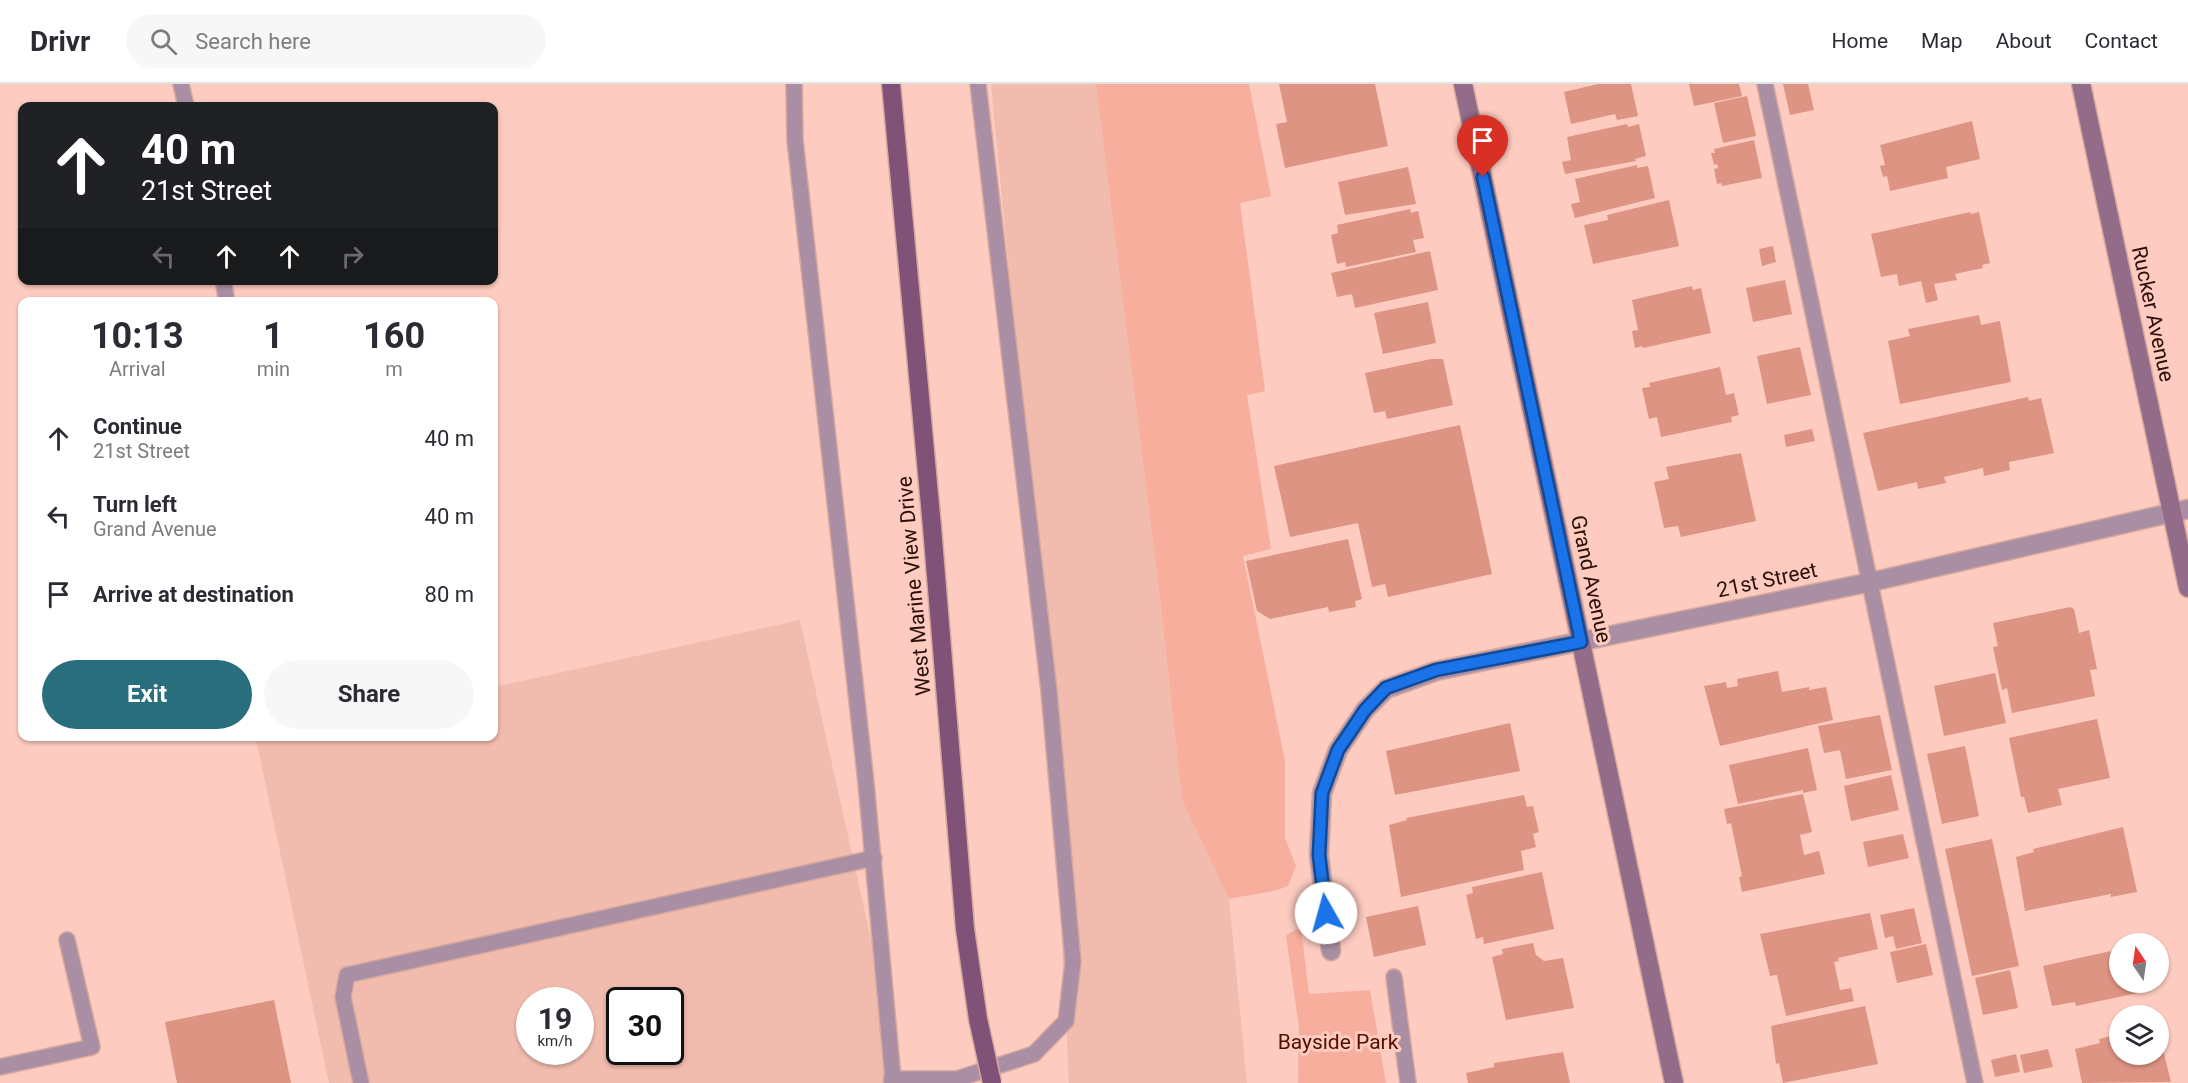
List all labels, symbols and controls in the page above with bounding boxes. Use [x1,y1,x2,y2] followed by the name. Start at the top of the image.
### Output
[126,14,546,68] search box
[30,25,90,58] text: Drivr
[147,25,180,58] icon: search
[195,29,311,54] text: Search here
[1832,29,1888,53] text: Home
[1921,29,1963,53] text: Map
[1996,29,2052,53] text: About
[2085,29,2158,53] text: Contact
[1457,115,1508,177] pin
[1466,124,1499,157] icon: arrive
[141,125,236,174] text: 40 m
[42,126,120,204] icon: ahead
[141,175,272,207] text: 21st Street
[147,240,180,273] icon: left
[210,240,243,273] icon: ahead
[273,240,306,273] icon: ahead
[336,240,369,273] icon: right
[2127,244,2179,384] street label: Rucker Avenue
[91,315,184,357] text: 10:13
[263,315,284,357] text: 1
[363,315,425,357] text: 160
[109,357,166,381] text: Arrival
[257,357,290,381] text: min
[385,357,403,381] text: m
[93,414,182,439] text: Continue
[42,422,75,455] icon: ahead
[425,426,474,451] text: 40 m
[93,439,190,463] text: 21st Street
[892,475,936,697] street label: West Marine View Drive
[93,492,177,517] text: Turn left
[42,500,75,533] icon: left
[425,504,474,529] text: 40 m
[1566,513,1616,645] street label: Grand Avenue
[93,517,217,541] text: Grand Avenue
[1715,558,1819,602] street label: 21st Street
[42,578,75,611] icon: arrive
[93,582,294,607] text: Arrive at destination
[425,582,474,607] text: 80 m
[42,660,252,729] button: Exit
[264,660,474,729] button: Share
[1294,881,1358,945] position arrow
[2109,933,2169,993] north arrow
[2109,933,2169,1065] map controls
[606,987,684,1065] speed limit sign: 30
[538,1001,572,1036] text: 19
[2109,1005,2169,1065] button: layers
[1278,1030,1399,1054] park label: Bayside Park
[537,1032,573,1050] text: km/h

